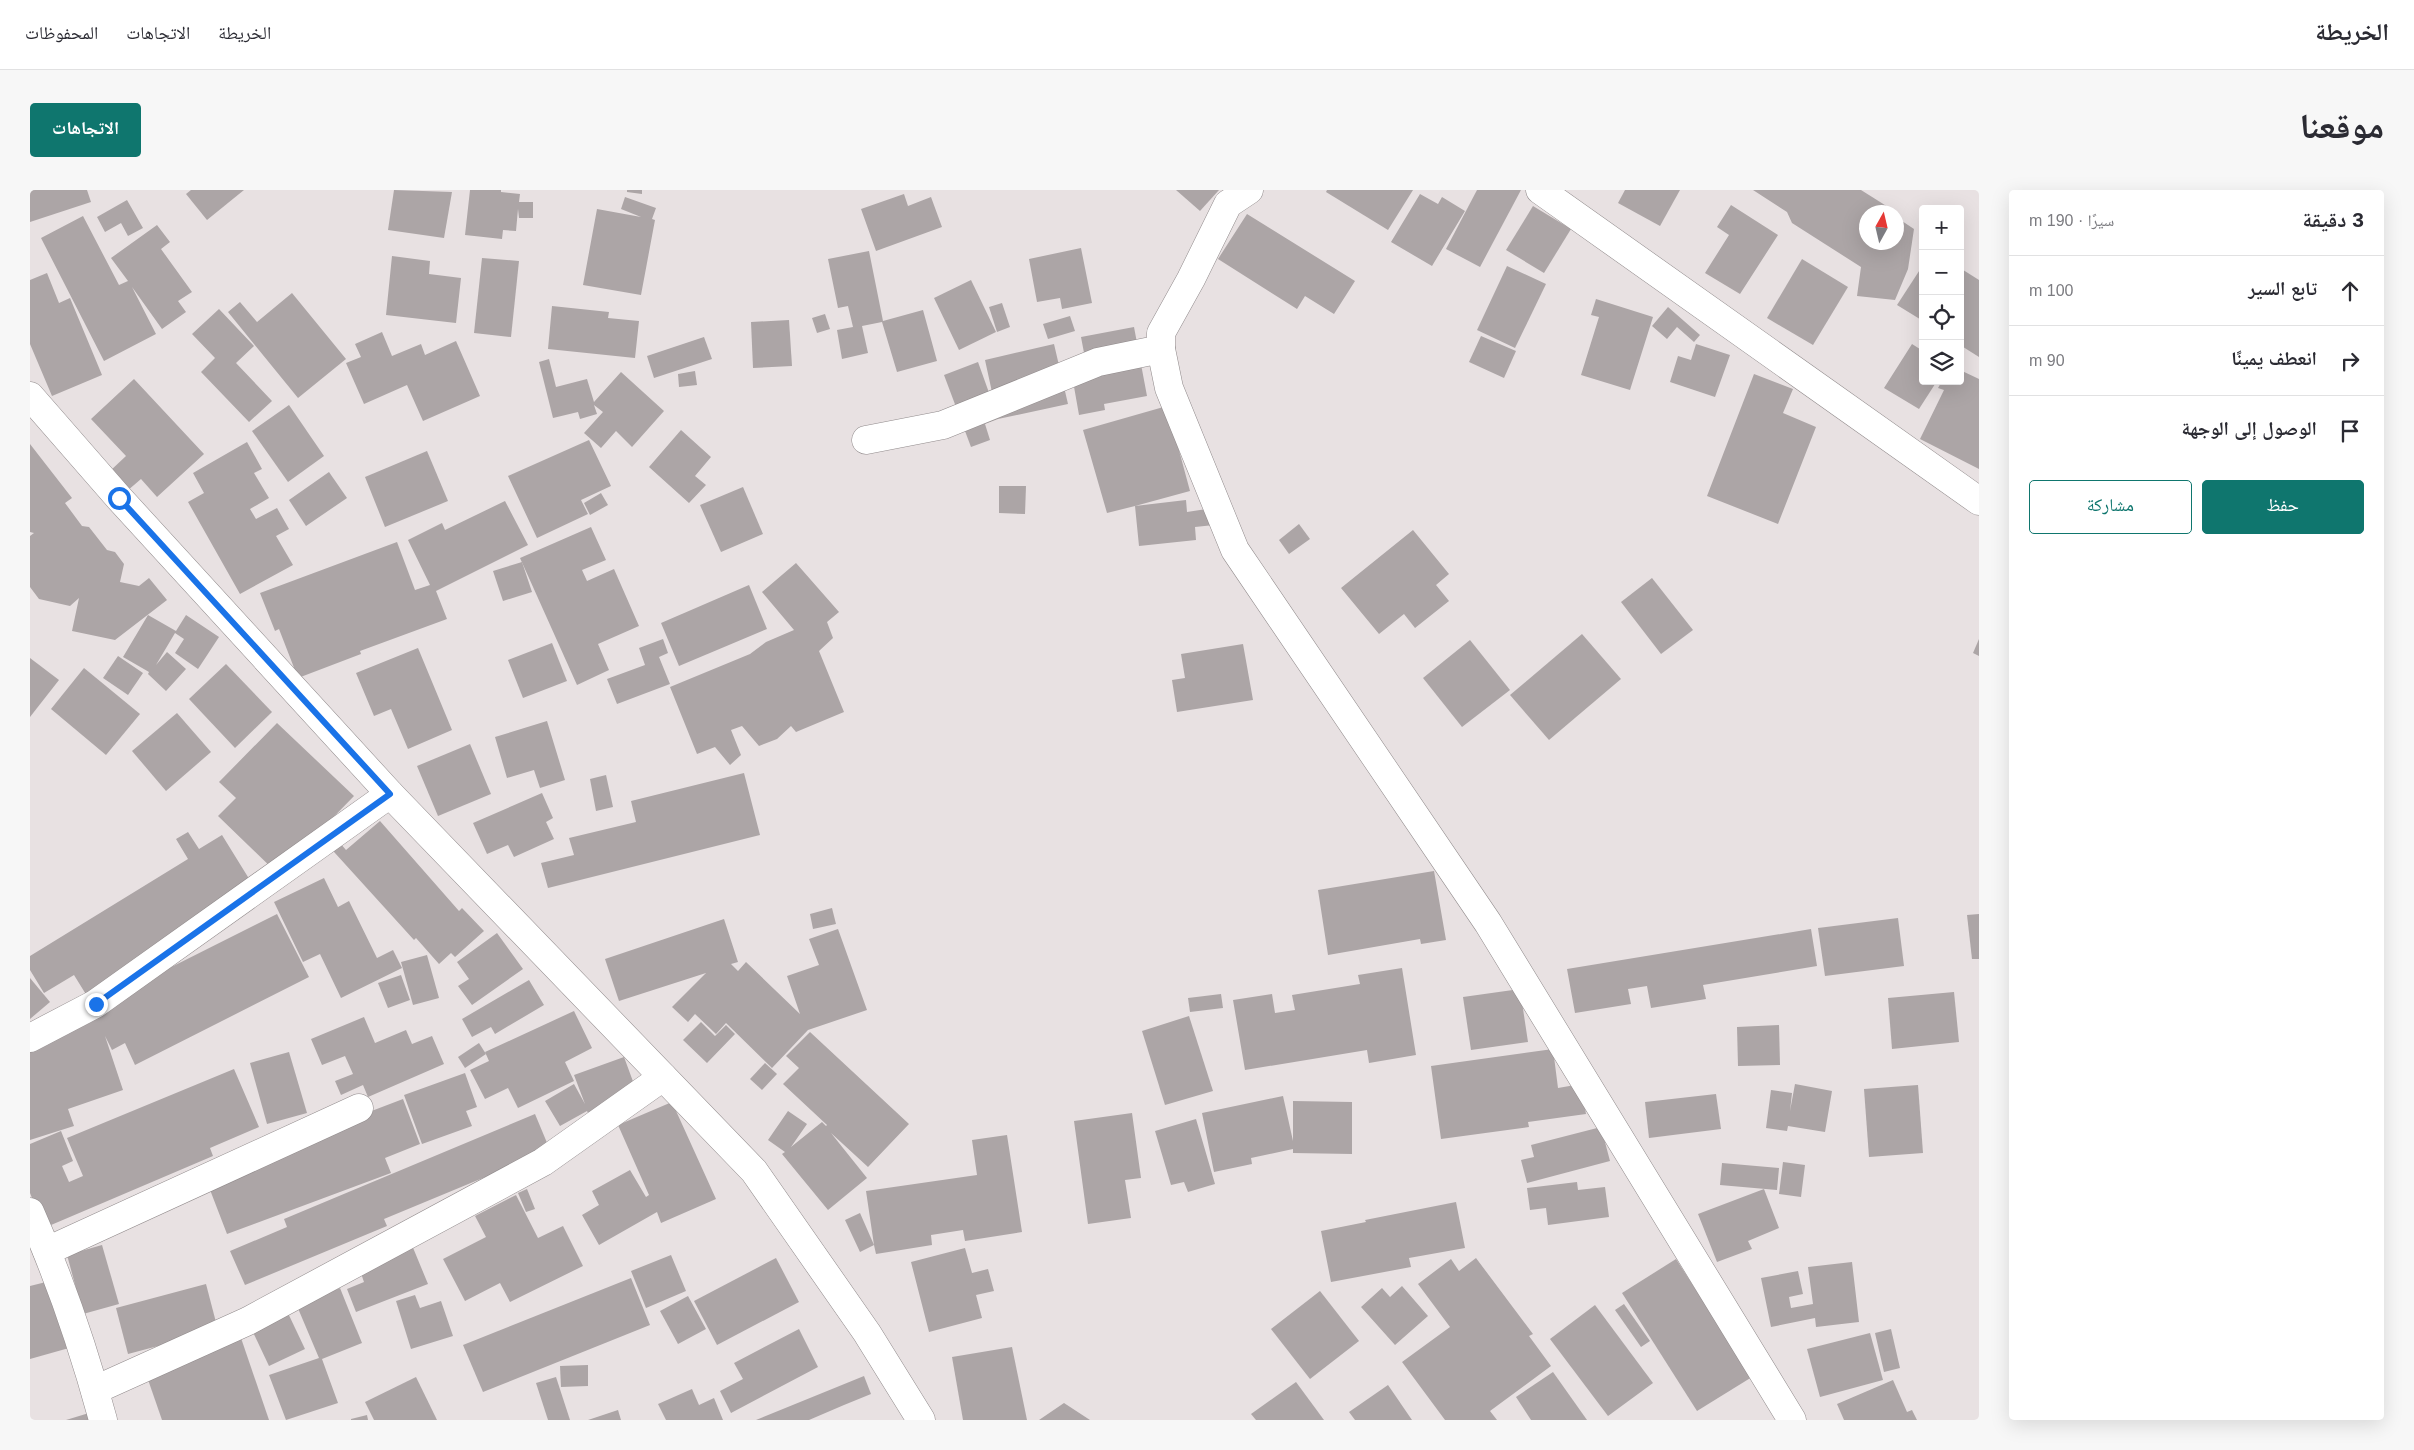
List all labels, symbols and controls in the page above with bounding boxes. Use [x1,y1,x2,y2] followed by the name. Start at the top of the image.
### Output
[2315,18,2389,45] text: الخريطة
[25,23,98,43] text: المحفوظات
[126,23,190,43] text: الاتجاهات
[218,23,271,43] text: الخريطة
[30,103,141,157] button: الاتجاهات
[2299,106,2384,145] text: موقعنا
[1859,205,1904,250] north arrow
[1919,205,1964,385] map controls
[1919,205,1964,250] button: +
[2302,208,2364,231] text: 3 دقيقة
[2029,212,2114,229] text: سيرًا · 190 m
[1919,250,1964,295] button: −
[2336,277,2364,305] icon: ahead
[2248,278,2317,299] text: تابع السير
[2029,282,2073,299] text: 100 m
[1919,295,1964,340] button: locate
[1919,340,1964,385] button: layers
[2336,347,2364,375] icon: right
[2231,348,2317,369] text: انعطف يمينًا
[2029,352,2065,369] text: 90 m
[2336,417,2364,445] icon: arrive
[2181,418,2317,439] text: الوصول إلى الوجهة
[2029,480,2192,534] button: مشاركة
[2202,480,2364,534] button: حفظ
[108,487,131,510] route start
[85,993,108,1016] route end

